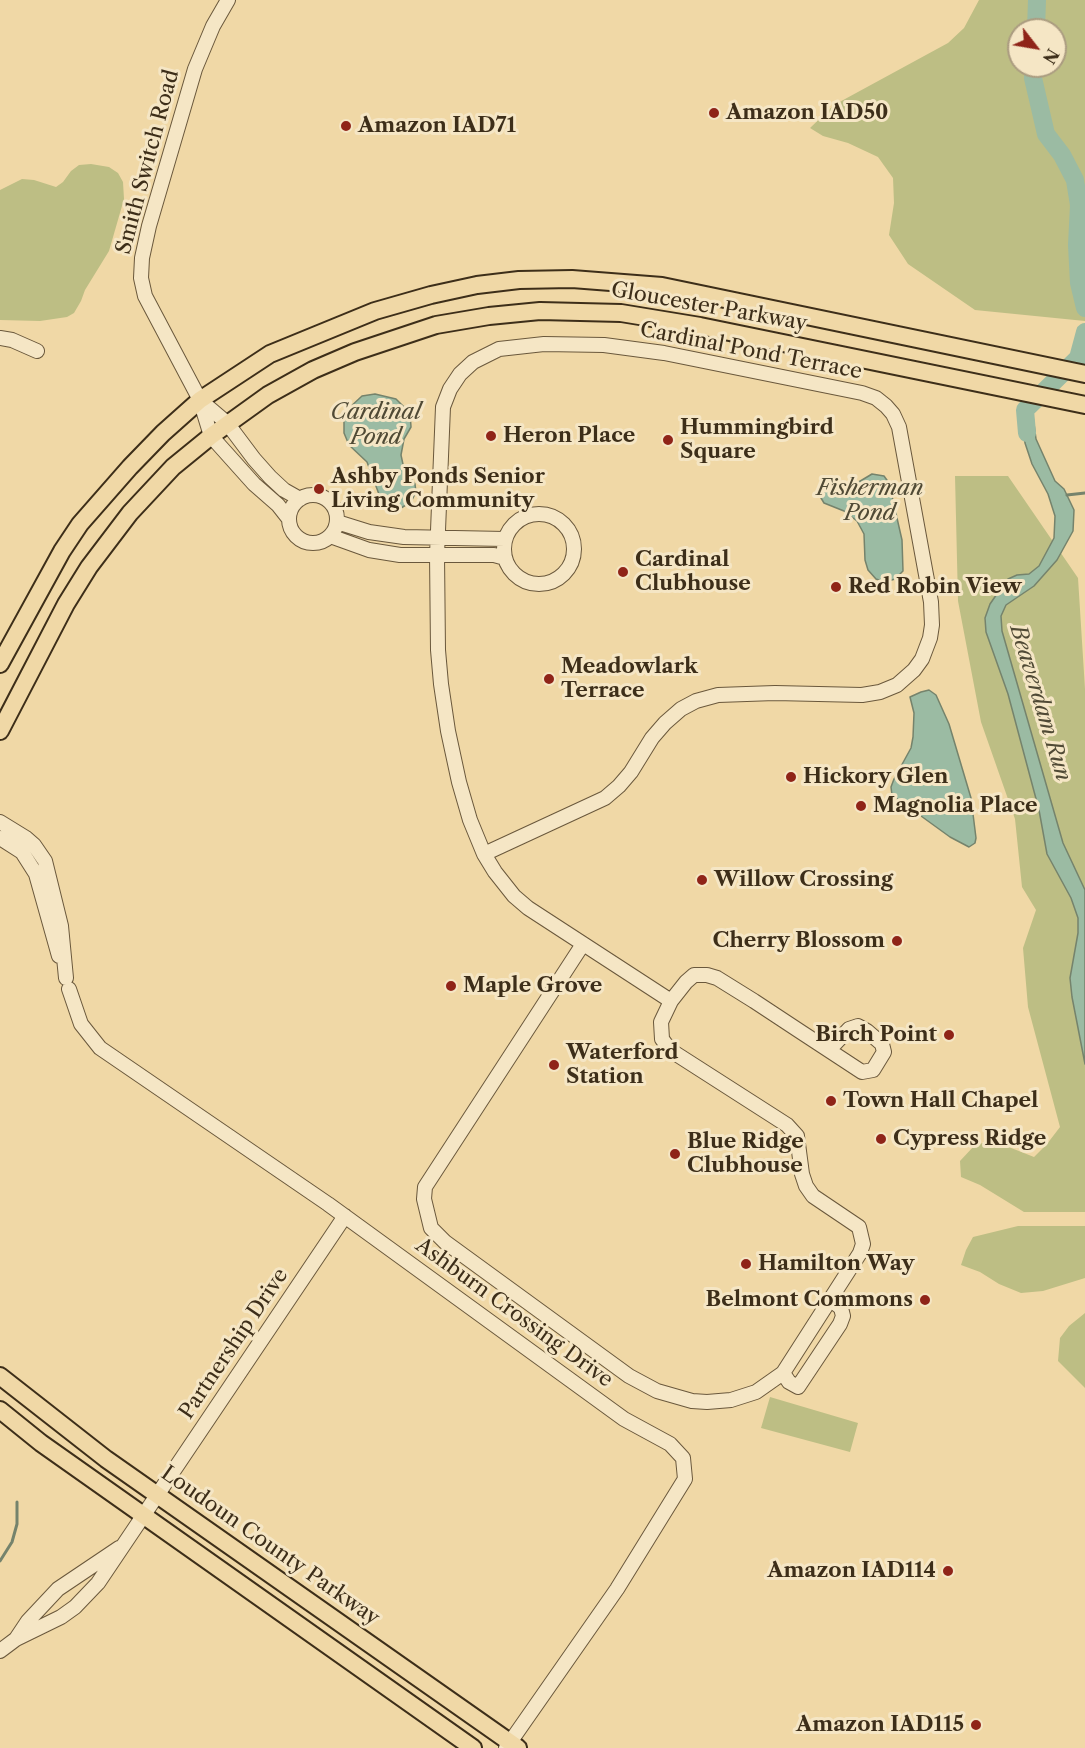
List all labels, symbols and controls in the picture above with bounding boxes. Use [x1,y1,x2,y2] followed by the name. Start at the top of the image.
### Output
[1007,18,1067,78] north arrow
[1039,45,1063,67] text: N
[111,67,185,257] street label: Smith Switch Road
[726,100,888,126] place label: Amazon IAD50
[707,106,721,120] marker: Amazon IAD50
[358,113,516,139] place label: Amazon IAD71
[339,119,353,133] marker: Amazon IAD71
[609,277,809,337] street label: Gloucester Parkway
[638,317,864,385] street label: Cardinal Pond Terrace
[331,400,421,452] water label: Cardinal Pond
[680,415,834,465] place label: Hummingbird Square
[503,423,635,449] place label: Heron Place
[484,429,498,443] marker: Heron Place
[661,433,675,447] marker: Hummingbird Square
[331,464,545,514] place label: Ashby Ponds Senior Living Community
[817,476,923,528] water label: Fisherman Pond
[312,482,326,496] marker: Ashby Ponds Senior Living Community
[635,547,751,597] place label: Cardinal Clubhouse
[616,565,630,579] marker: Cardinal Clubhouse
[848,574,1022,600] place label: Red Robin View
[829,580,843,594] marker: Red Robin View
[1004,621,1076,785] water label: Beaverdam Run
[561,654,698,704] place label: Meadowlark Terrace
[542,672,556,686] marker: Meadowlark Terrace
[803,764,948,790] place label: Hickory Glen
[784,770,798,784] marker: Hickory Glen
[873,793,1038,819] place label: Magnolia Place
[854,799,868,813] marker: Magnolia Place
[714,867,893,893] place label: Willow Crossing
[695,873,709,887] marker: Willow Crossing
[712,928,885,954] place label: Cherry Blossom
[890,934,904,948] marker: Cherry Blossom
[463,973,602,999] place label: Maple Grove
[444,979,458,993] marker: Maple Grove
[815,1022,937,1048] place label: Birch Point
[942,1028,956,1042] marker: Birch Point
[566,1040,679,1090] place label: Waterford Station
[547,1058,561,1072] marker: Waterford Station
[843,1088,1038,1114] place label: Town Hall Chapel
[824,1094,838,1108] marker: Town Hall Chapel
[893,1126,1046,1152] place label: Cypress Ridge
[687,1129,804,1179] place label: Blue Ridge Clubhouse
[874,1132,888,1146] marker: Cypress Ridge
[668,1147,682,1161] marker: Blue Ridge Clubhouse
[410,1233,618,1393] street label: Ashburn Crossing Drive
[758,1251,914,1277] place label: Hamilton Way
[739,1257,753,1271] marker: Hamilton Way
[174,1264,294,1424] street label: Partnership Drive
[706,1287,913,1313] place label: Belmont Commons
[918,1293,932,1307] marker: Belmont Commons
[156,1461,384,1631] street label: Loudoun County Parkway
[767,1558,936,1584] place label: Amazon IAD114
[941,1564,955,1578] marker: Amazon IAD114
[796,1712,964,1738] place label: Amazon IAD115
[969,1718,983,1732] marker: Amazon IAD115

